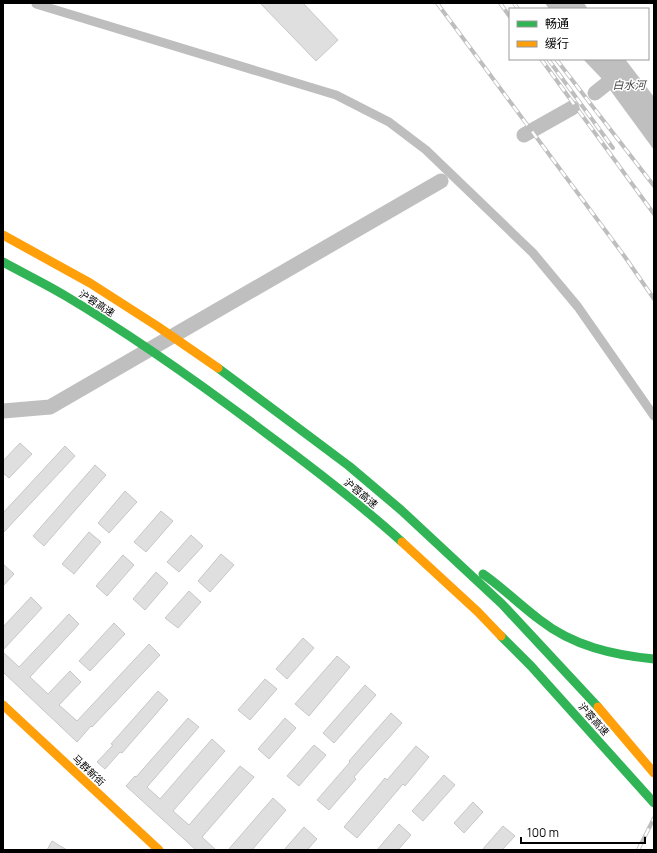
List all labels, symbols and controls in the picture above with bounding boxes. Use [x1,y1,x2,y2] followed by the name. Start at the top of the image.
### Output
[509,8,649,60] legend
[545,15,569,32] text: 畅通
[545,35,569,52] text: 缓行
[613,77,647,92] water label: 白水河
[76,286,118,320] street label: 沪蓉高速
[341,475,381,511] street label: 沪蓉高速
[575,699,613,739] street label: 沪蓉高速
[70,751,108,789] street label: 马群新街
[521,819,645,845] scale bar
[527,824,559,841] text: 100 m

